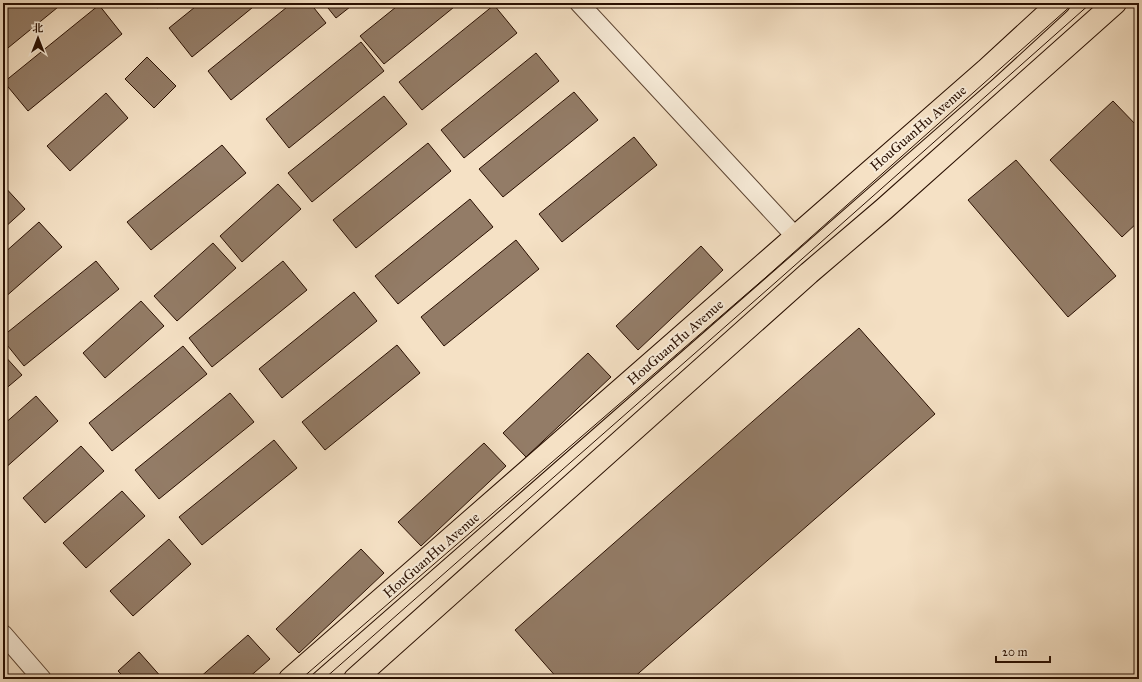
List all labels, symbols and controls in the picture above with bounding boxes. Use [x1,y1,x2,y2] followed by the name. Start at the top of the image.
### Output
[18,18,58,58] north arrow
[33,22,44,35] text: 北
[867,82,970,175] street label: HouGuanHu Avenue
[624,296,727,389] street label: HouGuanHu Avenue
[380,509,483,602] street label: HouGuanHu Avenue
[996,638,1050,664] scale bar
[1002,645,1028,659] text: 20 m

